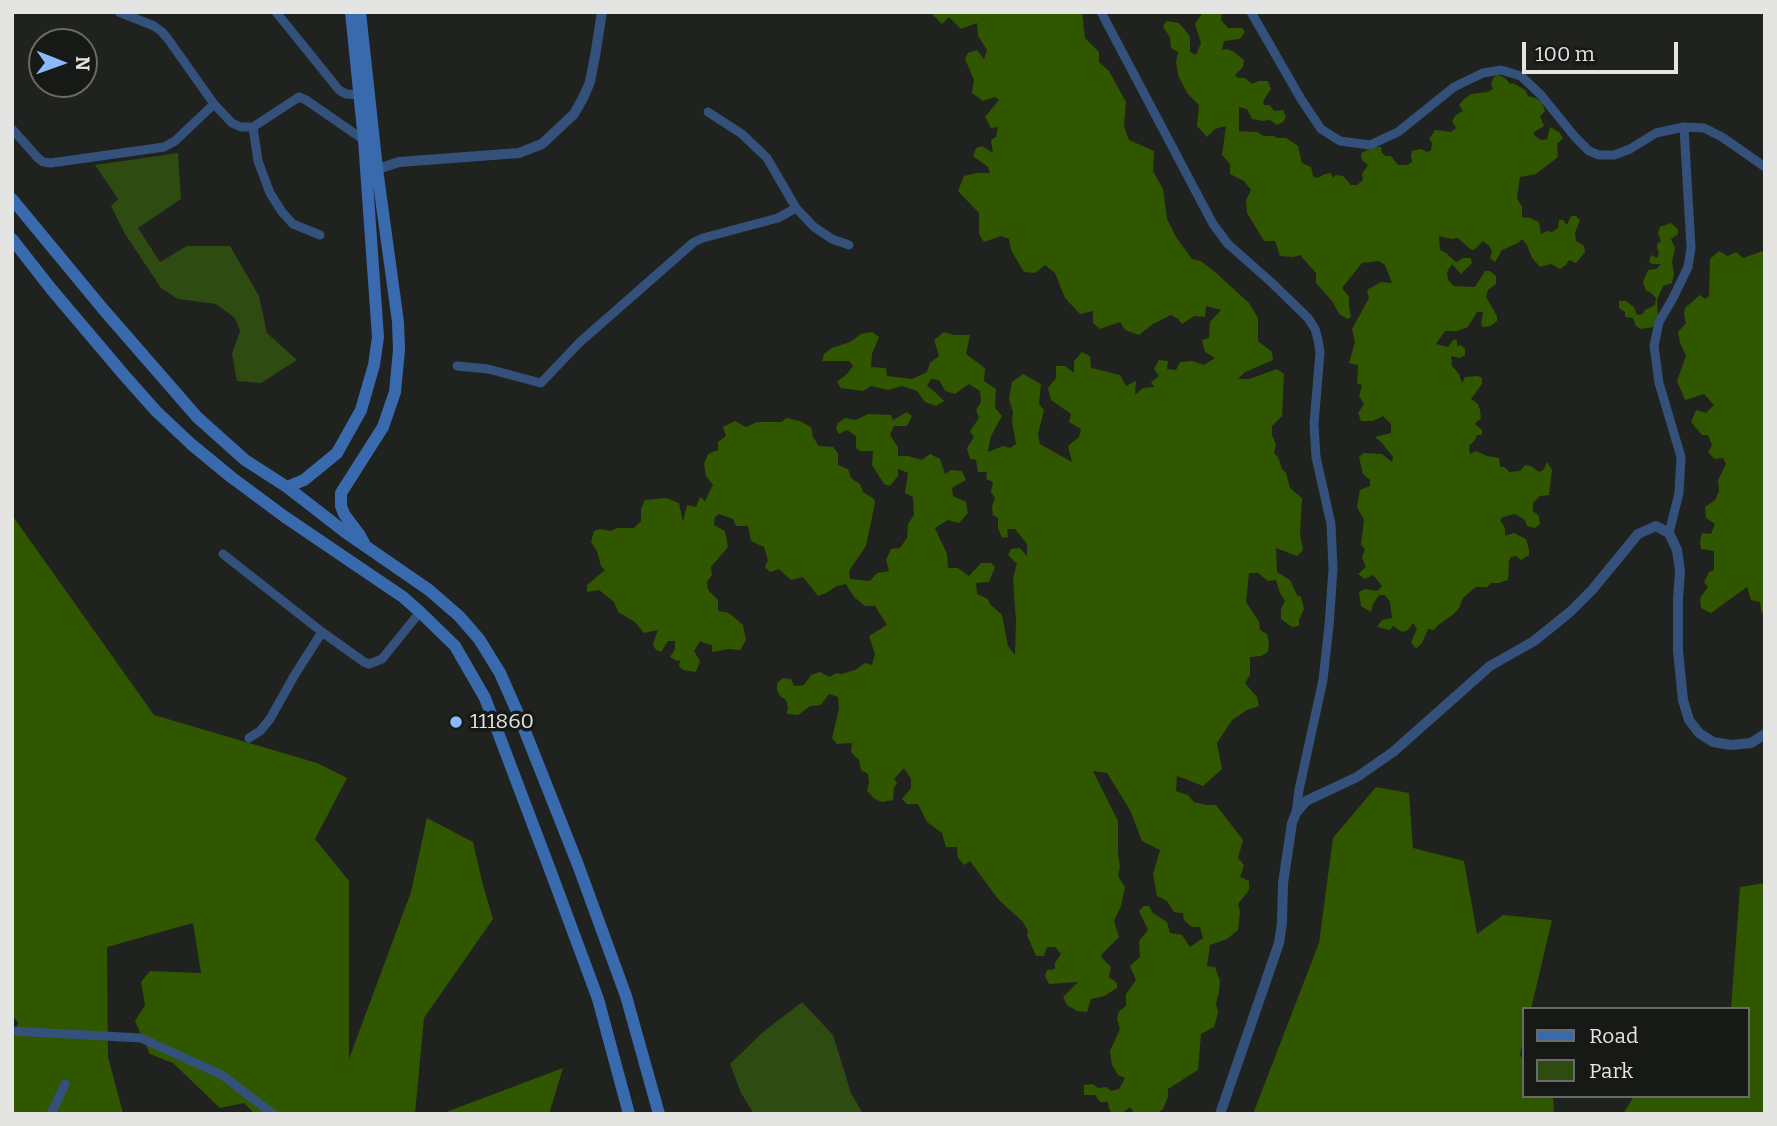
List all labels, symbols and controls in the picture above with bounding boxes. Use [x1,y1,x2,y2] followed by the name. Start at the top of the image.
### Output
[28,28,98,98] north arrow
[1525,28,1681,72] scale bar
[1535,41,1595,67] text: 100 m
[71,56,94,71] text: N
[470,709,534,735] place label: 111860
[448,714,464,730] marker: 111860
[1522,1007,1749,1098] legend
[1589,1023,1638,1049] text: Road
[1589,1058,1633,1084] text: Park

